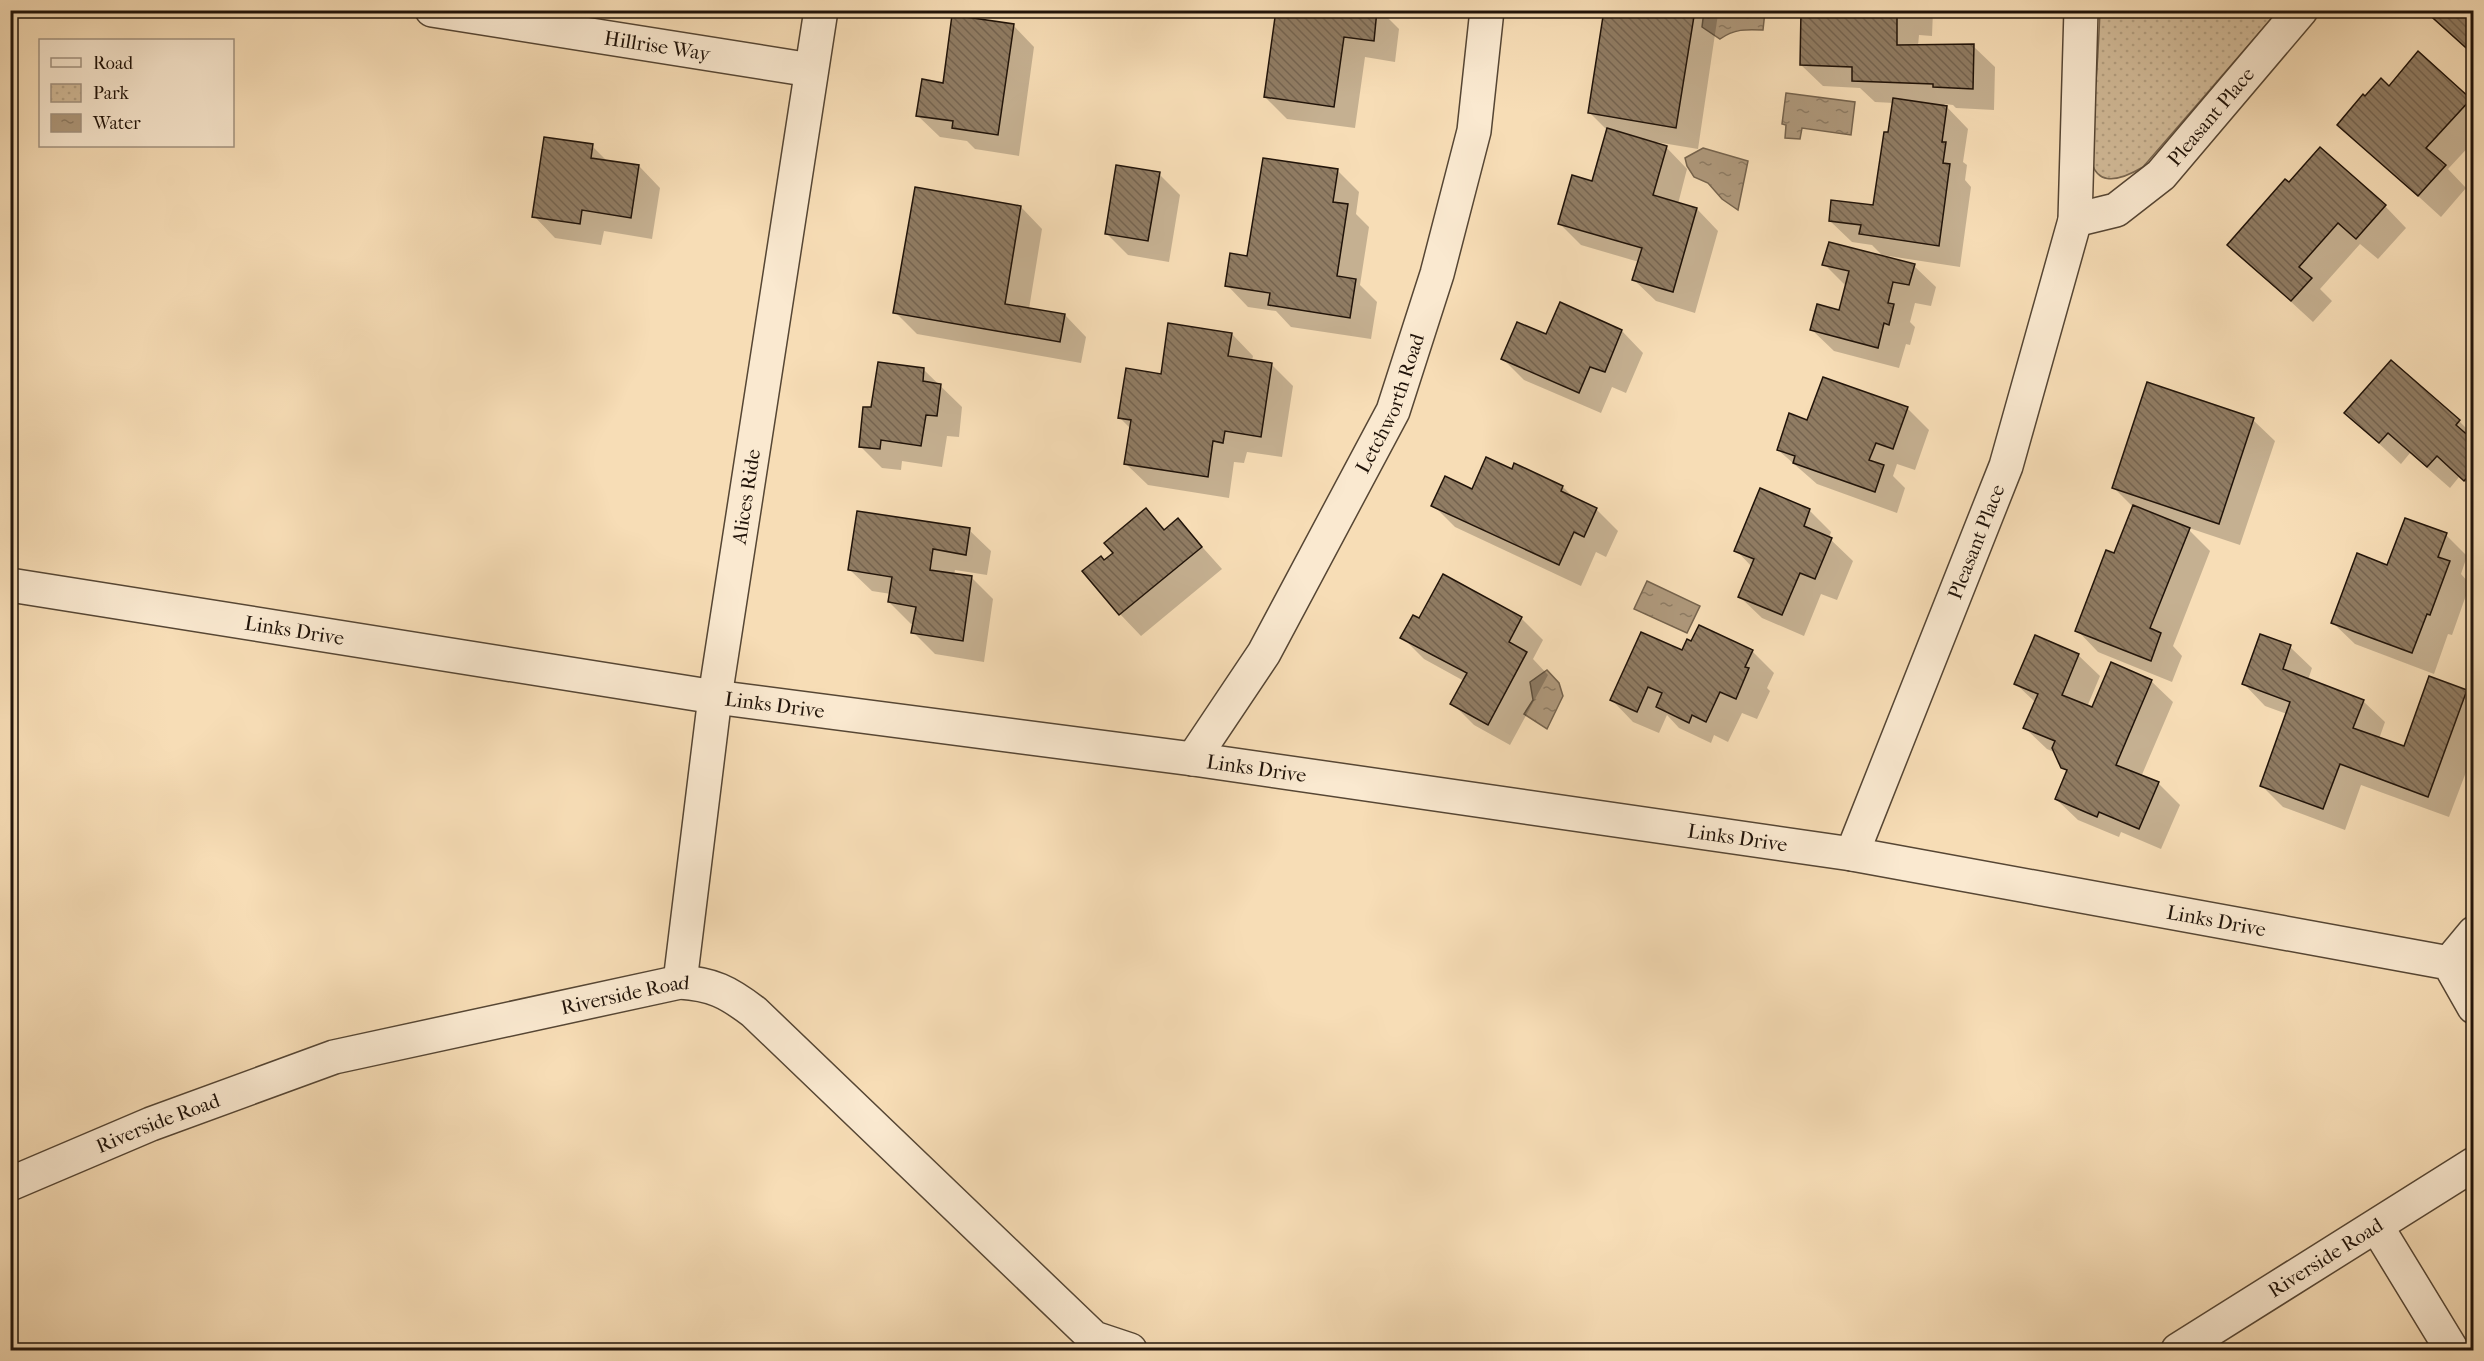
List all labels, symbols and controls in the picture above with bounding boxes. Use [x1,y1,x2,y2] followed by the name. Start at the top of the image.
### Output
[603,26,713,66] street label: Hillrise Way
[39,39,234,147] legend
[93,53,133,74] text: Road
[2163,63,2259,170] street label: Pleasant Place
[93,83,130,104] text: Park
[92,113,141,134] text: Water
[1351,330,1429,477] street label: Letchworth Road
[727,447,765,547] street label: Alices Ride
[1943,481,2009,603] street label: Pleasant Place
[243,611,346,649] street label: Links Drive
[723,687,826,723] street label: Links Drive
[1205,750,1308,787] street label: Links Drive
[1686,819,1789,856] street label: Links Drive
[2165,900,2268,941] street label: Links Drive
[559,970,691,1019] street label: Riverside Road
[92,1088,224,1158] street label: Riverside Road
[2264,1212,2388,1302] street label: Riverside Road

